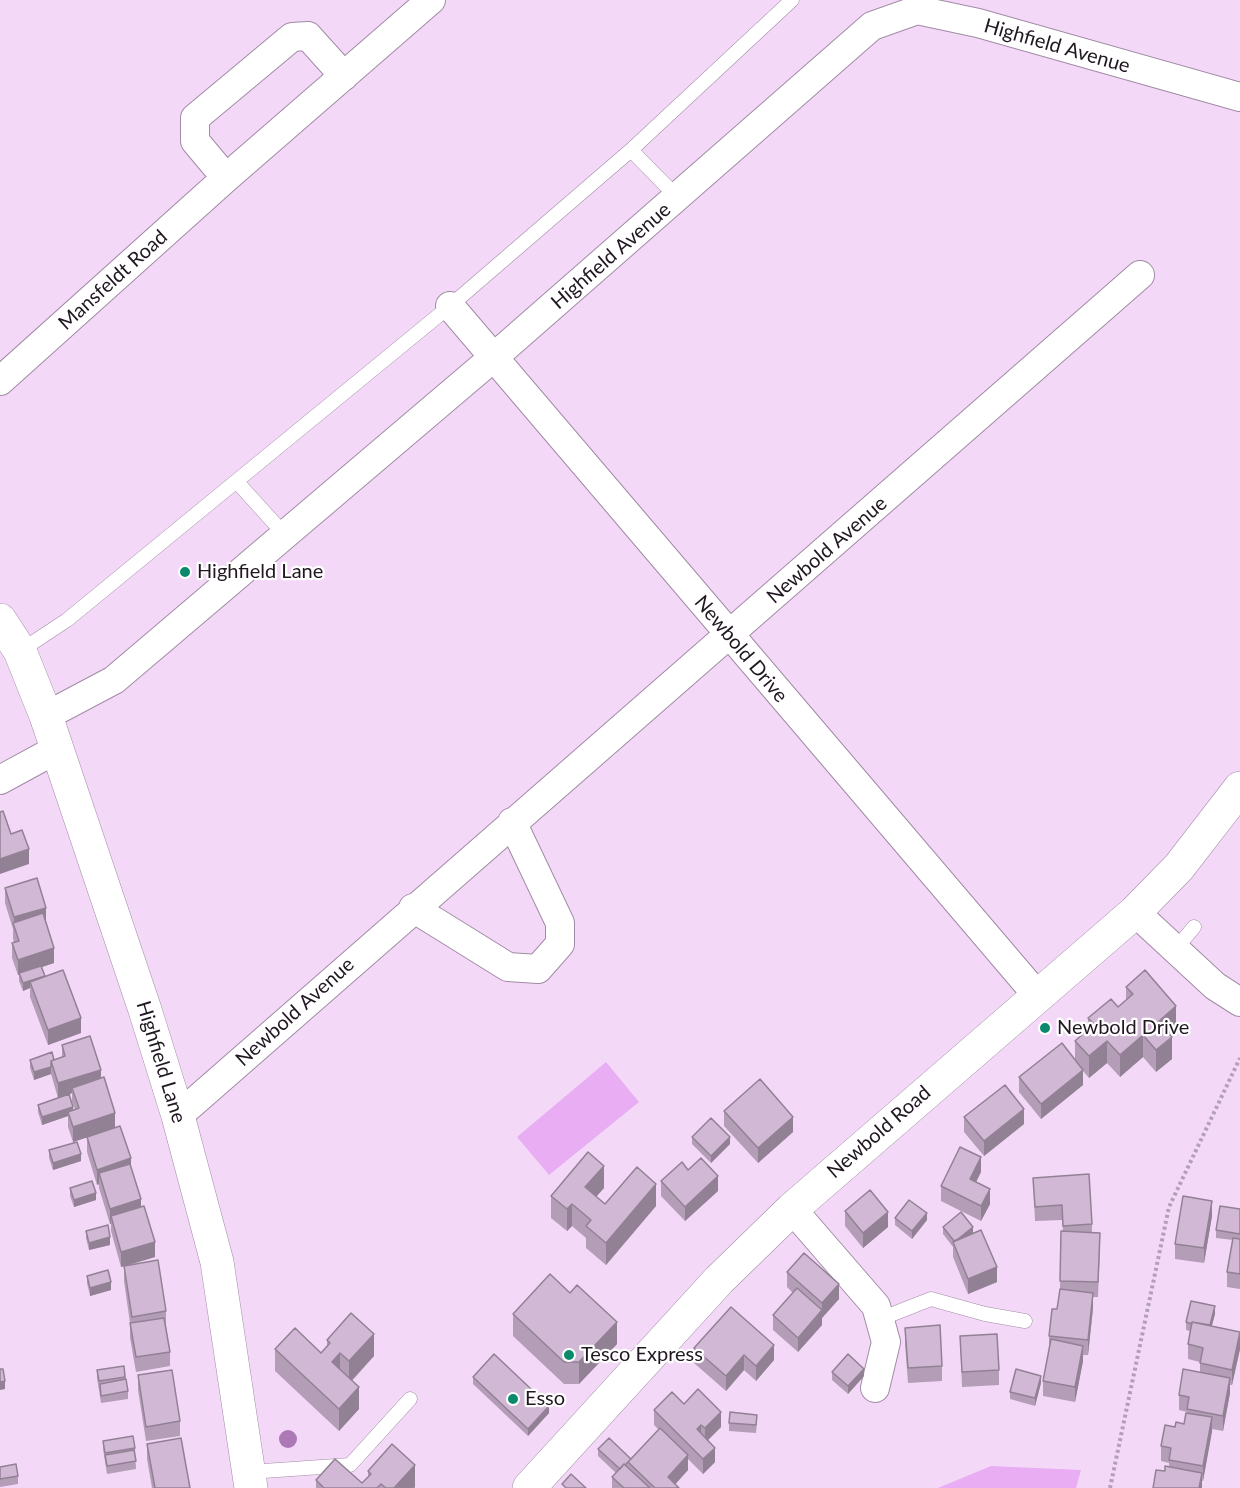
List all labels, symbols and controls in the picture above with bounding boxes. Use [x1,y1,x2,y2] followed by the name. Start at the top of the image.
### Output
[981,14,1133,78] street label: Highfield Avenue
[546,198,676,314] street label: Highfield Avenue
[54,225,172,335] street label: Mansfeldt Road
[762,491,892,609] street label: Newbold Avenue
[197,560,323,584] place label: Highfield Lane
[178,565,192,579] marker: Highfield Lane
[689,591,793,707] street label: Newbold Drive
[231,953,359,1071] street label: Newbold Avenue
[131,998,191,1126] street label: Highfield Lane
[1057,1016,1189,1040] place label: Newbold Drive
[1038,1021,1052,1035] marker: Newbold Drive
[822,1081,936,1183] street label: Newbold Road
[581,1343,703,1367] place label: Tesco Express
[562,1348,576,1362] marker: Tesco Express
[525,1387,565,1411] place label: Esso
[506,1392,520,1406] marker: Esso

